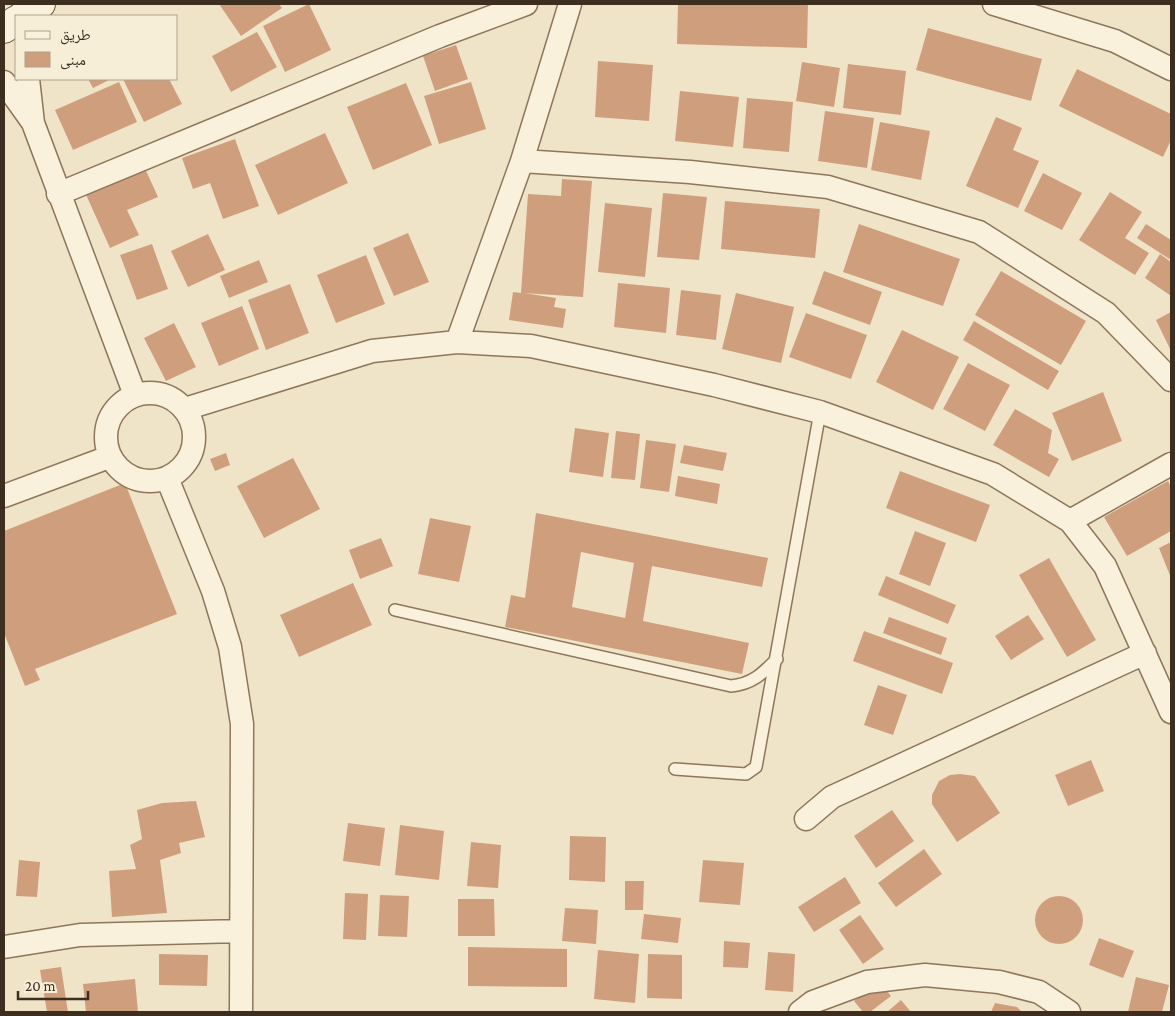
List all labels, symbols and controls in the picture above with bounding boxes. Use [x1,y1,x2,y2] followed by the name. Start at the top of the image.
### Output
[15,15,178,80] legend
[60,27,91,45] text: طريق
[60,52,86,70] text: مبنى
[18,968,88,1000] scale bar
[25,978,56,994] text: 20 m

